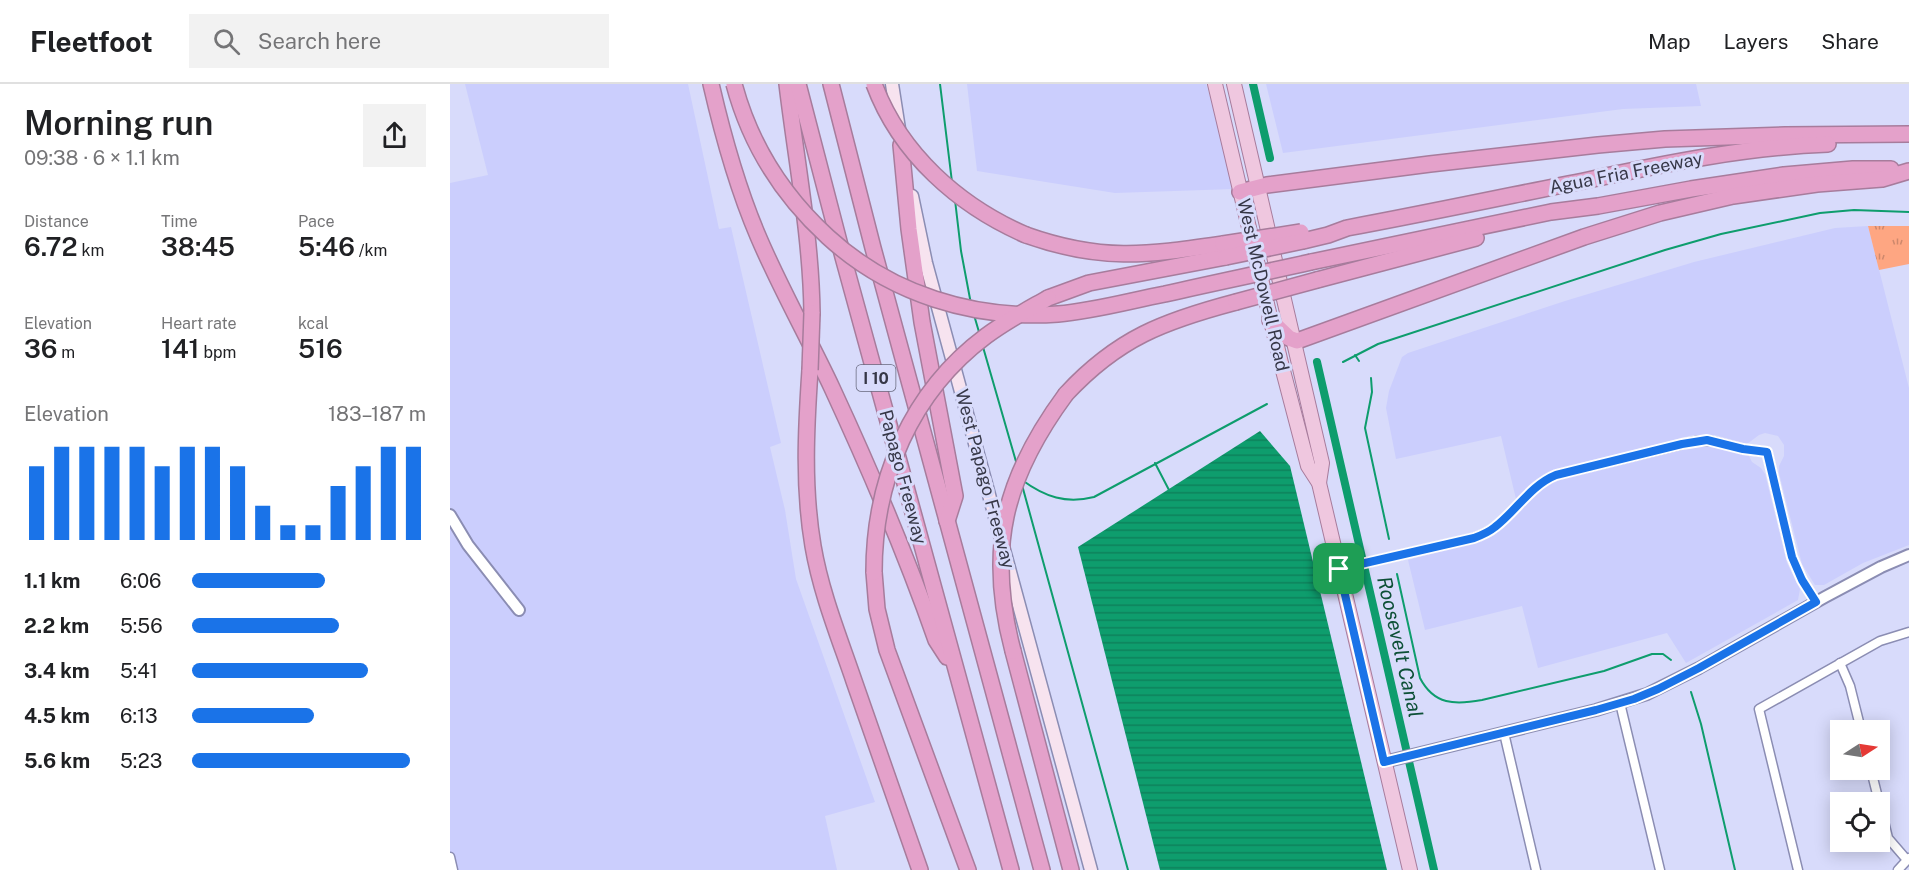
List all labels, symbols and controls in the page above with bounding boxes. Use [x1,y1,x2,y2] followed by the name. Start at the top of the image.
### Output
[189,14,609,68] search box
[30,25,153,58] text: Fleetfoot
[210,25,243,58] icon: search
[258,28,381,54] text: Search here
[1648,29,1691,54] text: Map
[1724,29,1788,54] text: Layers
[1821,29,1879,54] text: Share
[24,104,213,142] text: Morning run
[363,104,426,167] button: share
[24,146,180,170] text: 09:38 · 6 × 1.1 km
[1547,147,1705,198] street label: Agua Fria Freeway
[1233,197,1294,373] street label: West McDowell Road
[24,212,89,231] text: Distance
[161,212,197,231] text: Time
[298,212,335,231] text: Pace
[24,231,78,262] text: 6.72
[161,231,235,262] text: 38:45
[298,231,355,262] text: 5:46
[78,241,104,260] text: km
[355,241,387,260] text: /km
[24,314,92,333] text: Elevation
[161,314,237,333] text: Heart rate
[298,314,329,333] text: kcal
[24,333,57,364] text: 36
[161,333,200,364] text: 141
[298,333,343,364] text: 516
[57,343,75,362] text: m
[200,343,236,362] text: bpm
[856,365,896,391] road number: I 10
[951,387,1020,571] street label: West Papago Freeway
[24,402,109,426] text: Elevation
[328,402,426,426] text: 183–187 m
[875,407,932,547] street label: Papago Freeway
[1313,543,1364,594] pin
[1322,552,1355,585] icon: arrive
[24,569,81,593] text: 1.1 km
[120,569,162,593] text: 6:06
[1372,574,1428,720] water label: Roosevelt Canal
[24,614,89,638] text: 2.2 km
[120,614,163,638] text: 5:56
[24,659,90,683] text: 3.4 km
[120,659,158,683] text: 5:41
[24,704,90,728] text: 4.5 km
[120,704,158,728] text: 6:13
[1830,720,1890,780] north arrow
[1830,720,1890,852] map controls
[24,749,90,773] text: 5.6 km
[120,749,162,773] text: 5:23
[1830,792,1890,852] button: locate

